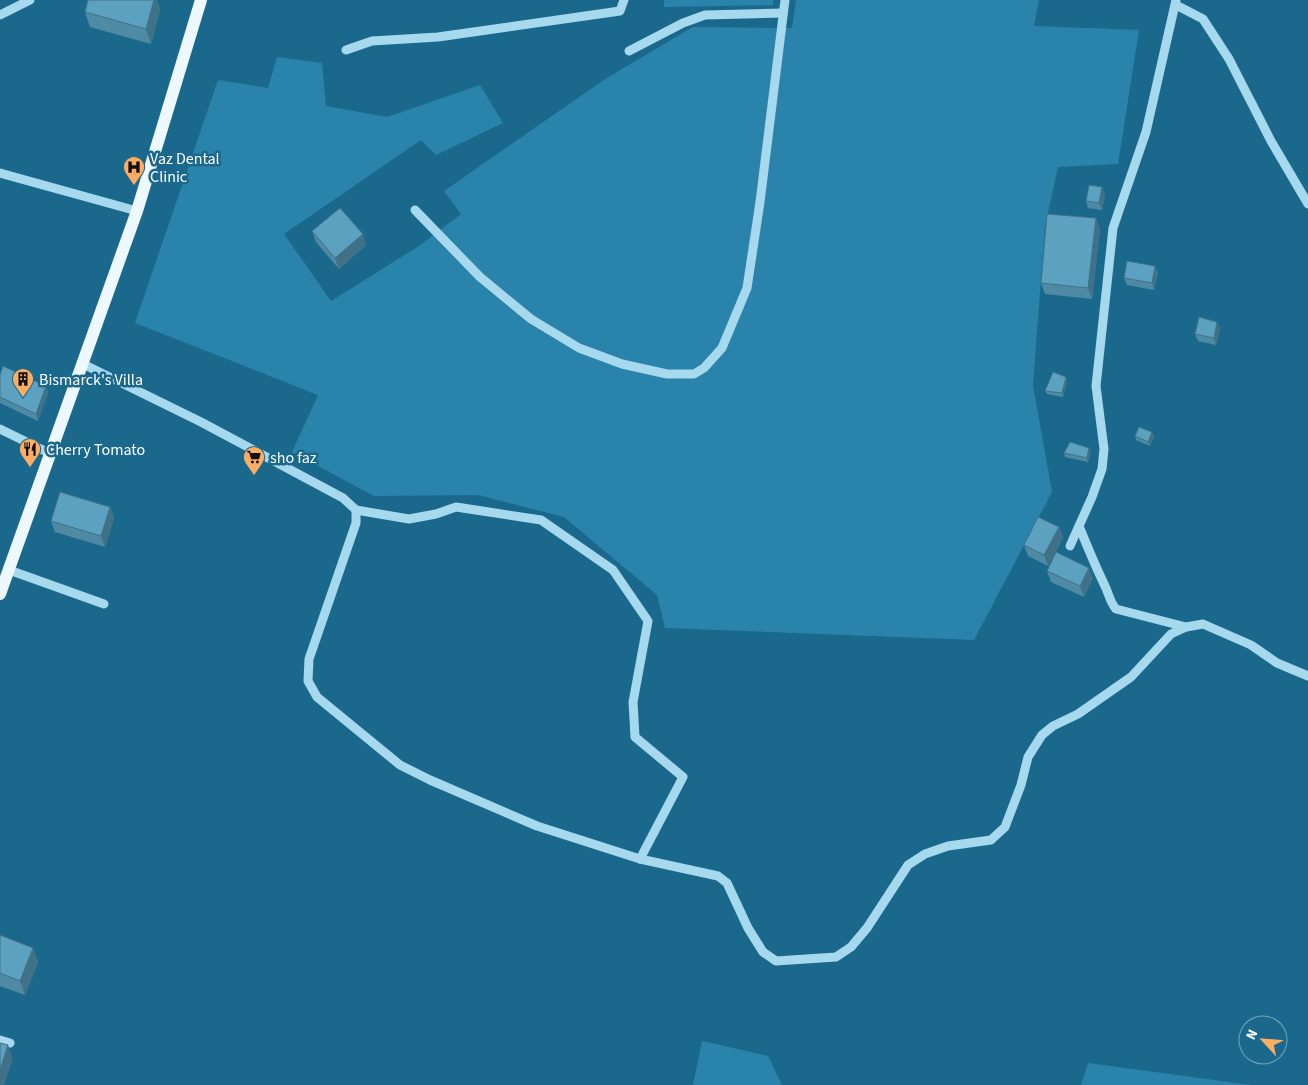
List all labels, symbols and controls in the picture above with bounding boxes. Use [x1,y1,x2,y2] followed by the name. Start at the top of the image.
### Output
[150,148,220,188] place label: Vaz Dental Clinic
[122,155,146,186] hospital icon: Vaz Dental Clinic
[11,367,35,398] building icon: Bismarck's Villa
[39,369,143,391] place label: Bismarck's Villa
[18,437,42,468] restaurant icon: Cherry Tomato
[46,439,145,461] place label: Cherry Tomato
[242,445,266,476] supermarket icon: sho faz
[270,447,317,469] place label: sho faz
[1238,1015,1288,1065] north arrow
[1241,1026,1263,1043] text: N

